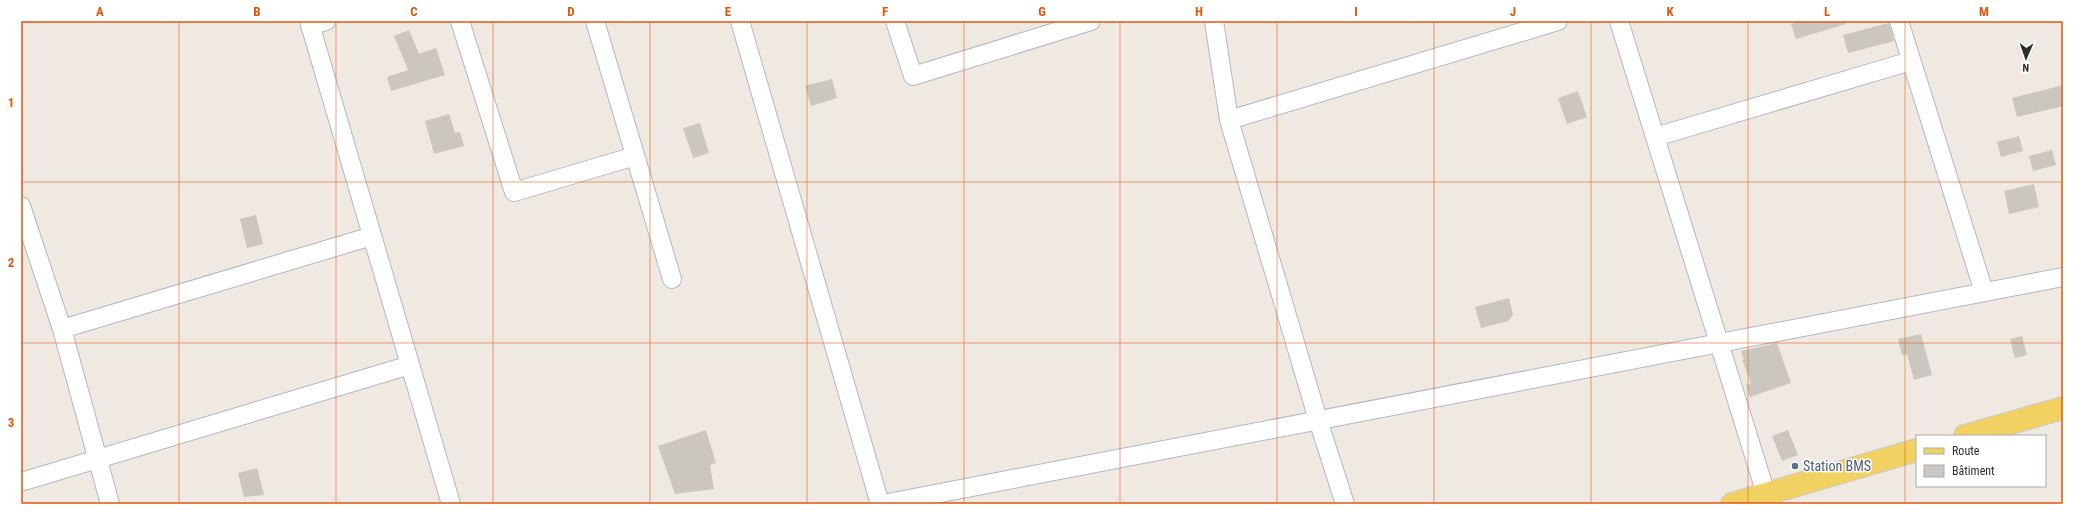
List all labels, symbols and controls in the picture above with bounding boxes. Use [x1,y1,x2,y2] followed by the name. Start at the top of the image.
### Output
[96,4,104,19] text: A
[253,4,261,19] text: B
[410,4,418,19] text: C
[567,4,575,19] text: D
[725,4,732,19] text: E
[882,4,888,19] text: F
[1038,4,1046,19] text: G
[1195,4,1203,19] text: H
[1354,4,1358,19] text: I
[1510,4,1516,19] text: J
[1666,4,1674,19] text: K
[1824,4,1830,19] text: L
[1979,4,1989,19] text: M
[2006,38,2046,78] north arrow
[2022,61,2029,74] text: N
[8,95,14,110] text: 1
[8,255,15,270] text: 2
[8,415,14,430] text: 3
[1916,435,2046,487] legend
[1952,444,1980,458] text: Route
[1803,458,1871,474] place label: Station BMS
[1790,461,1800,471] marker: Station BMS
[1952,464,1995,478] text: Bâtiment

